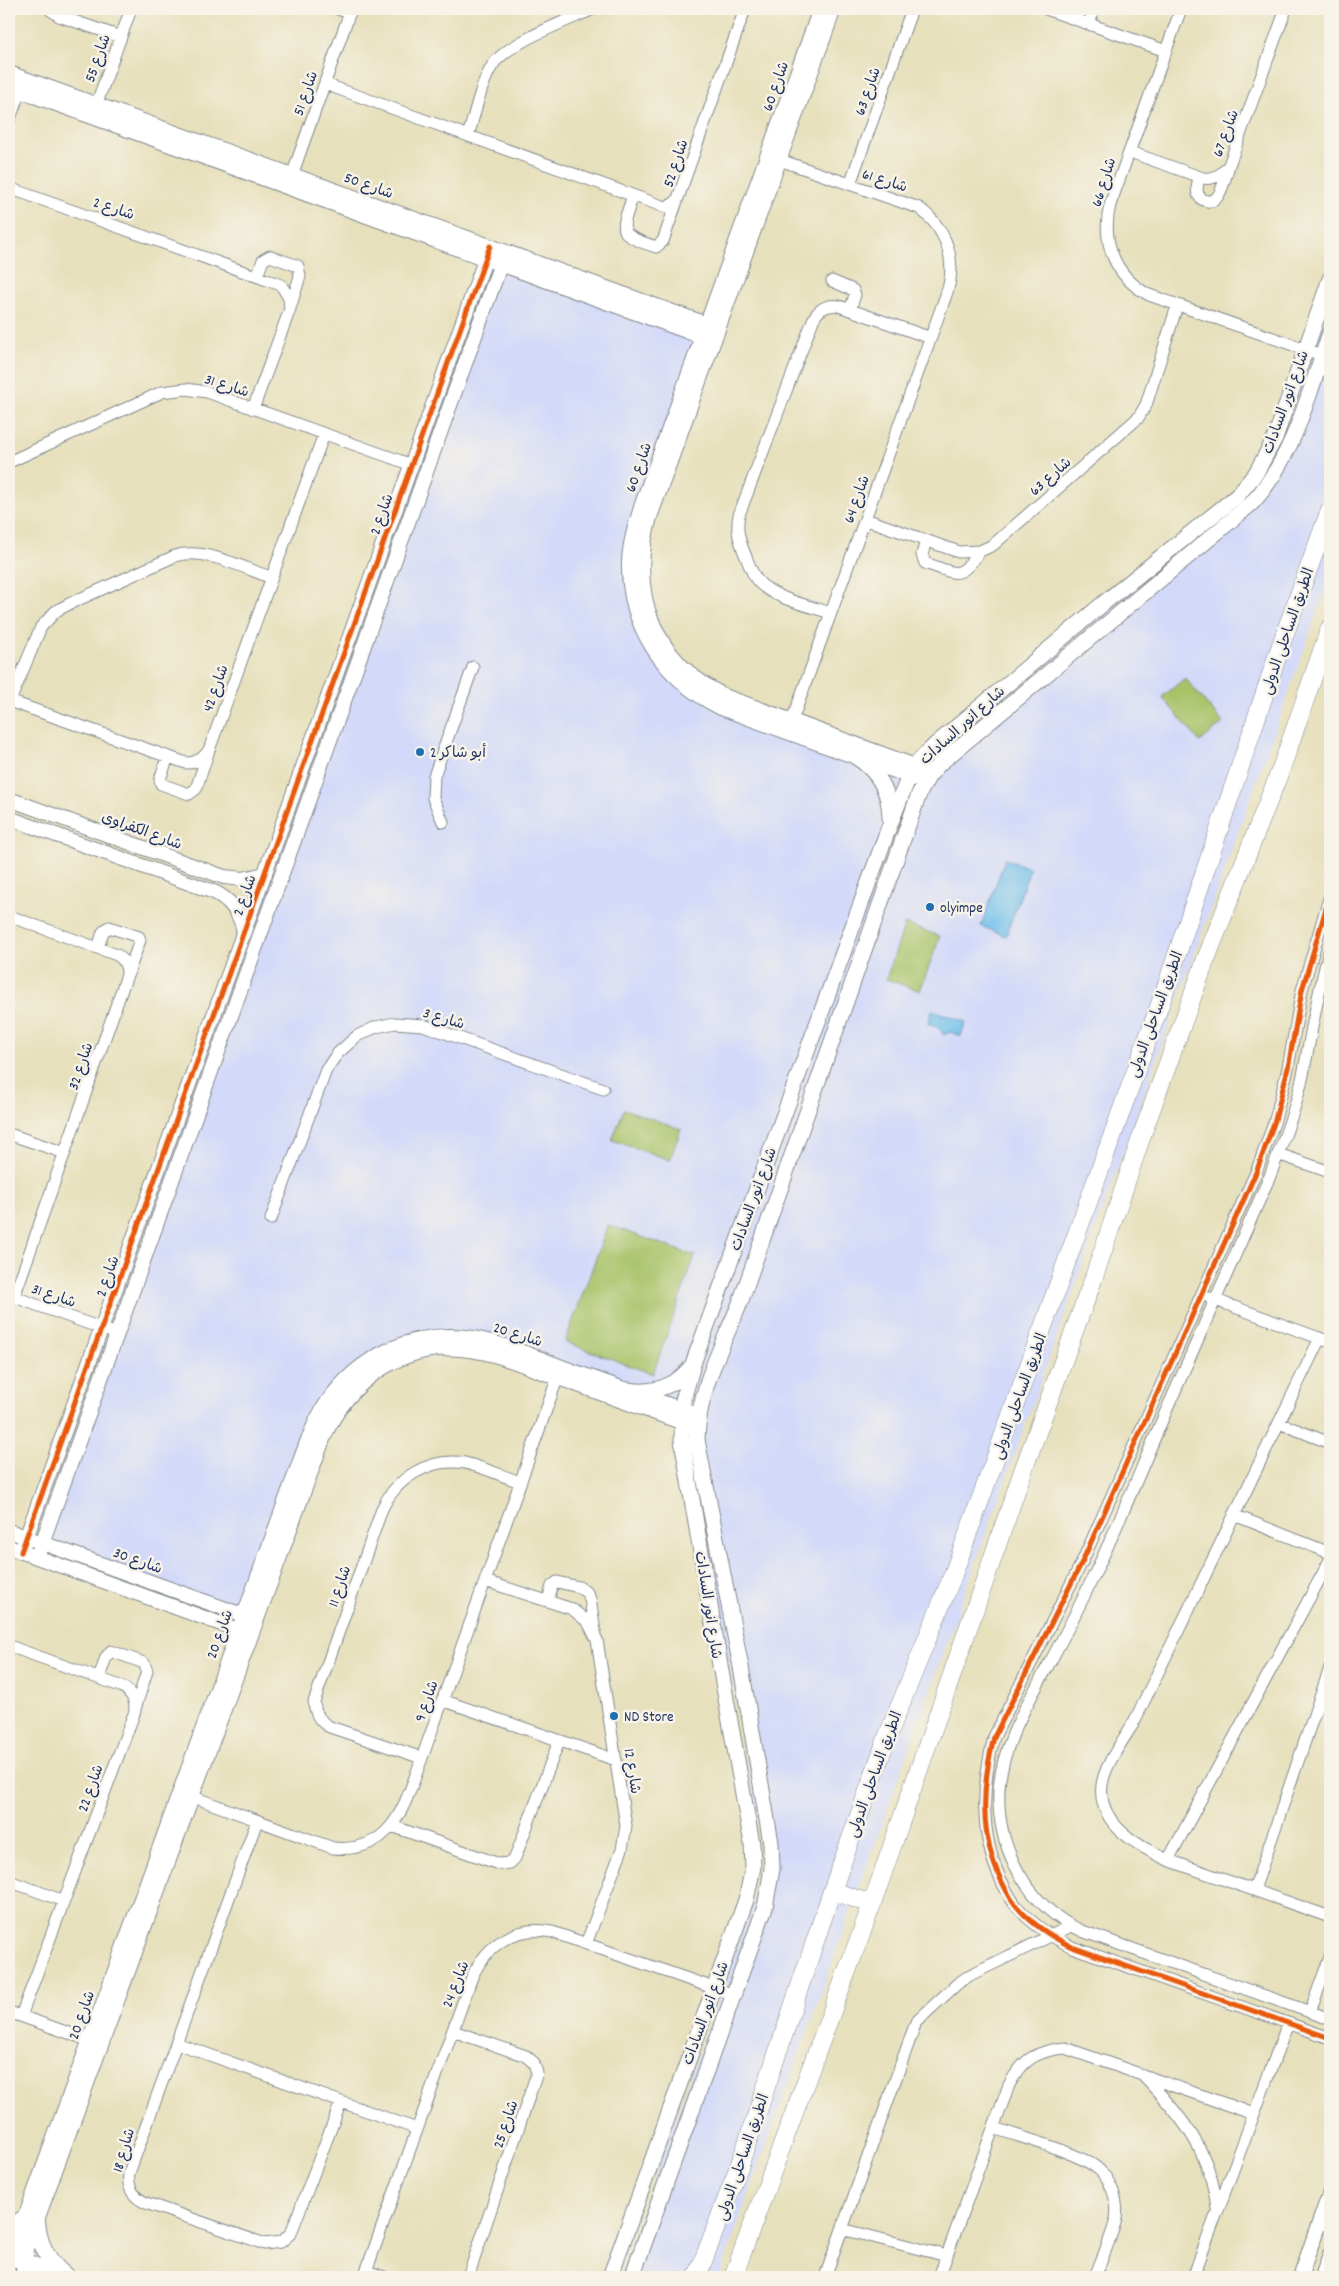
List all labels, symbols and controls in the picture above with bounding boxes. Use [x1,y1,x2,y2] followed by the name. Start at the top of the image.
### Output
[80,32,118,86] street label: شارع 55
[758,59,796,115] street label: شارع 60
[850,64,888,119] street label: شارع 63
[289,68,325,119] street label: شارع 51
[1208,107,1246,161] street label: شارع 67
[658,137,695,191] street label: شارع 52
[1087,155,1123,210] street label: شارع 66
[859,164,910,200] street label: شارع 61
[341,168,396,206] street label: شارع 50
[90,193,137,227] street label: شارع 2
[1258,348,1316,458] street label: شارع انور السادات
[201,369,252,404] street label: شارع 31
[621,440,659,496] street label: شارع 60
[1025,453,1077,502] street label: شارع 63
[839,473,877,527] street label: شارع 64
[365,491,400,538] street label: شارع 2
[1257,565,1321,698] street label: الطريق الساحلى الدولى
[198,662,236,715] street label: شارع 42
[916,682,1011,771] street label: شارع انور السادات
[430,743,486,765] place label: أبو شاكر 2
[414,746,426,758] marker: أبو شاكر 2
[98,807,185,857] street label: شارع الكفراوى
[228,872,263,919] street label: شارع 2
[940,898,983,920] place label: olyimpe
[924,901,936,913] marker: olyimpe
[1124,948,1190,1081] street label: الطريق الساحلى الدولى
[420,1003,467,1037] street label: شارع 3
[63,1040,100,1093] street label: شارع 32
[726,1145,784,1255] street label: شارع انور السادات
[91,1253,126,1300] street label: شارع 2
[28,1279,79,1315] street label: شارع 31
[490,1318,545,1354] street label: شارع 20
[988,1330,1054,1463] street label: الطريق الساحلى الدولى
[110,1543,165,1581] street label: شارع 30
[688,1550,726,1661] street label: شارع انور السادات
[324,1563,358,1610] street label: شارع 11
[202,1607,240,1662] street label: شارع 20
[410,1678,446,1726] street label: شارع 9
[624,1707,674,1729] place label: ND Store
[843,1708,909,1841] street label: الطريق الساحلى الدولى
[608,1710,620,1722] marker: ND Store
[617,1747,645,1796] street label: شارع 12
[73,1762,111,1815] street label: شارع 22
[438,1958,476,2011] street label: شارع 24
[678,1959,736,2069] street label: شارع انور السادات
[64,1988,102,2043] street label: شارع 20
[712,2091,776,2224] street label: الطريق الساحلى الدولى
[488,2098,525,2152] street label: شارع 25
[108,2126,142,2175] street label: شارع 18

